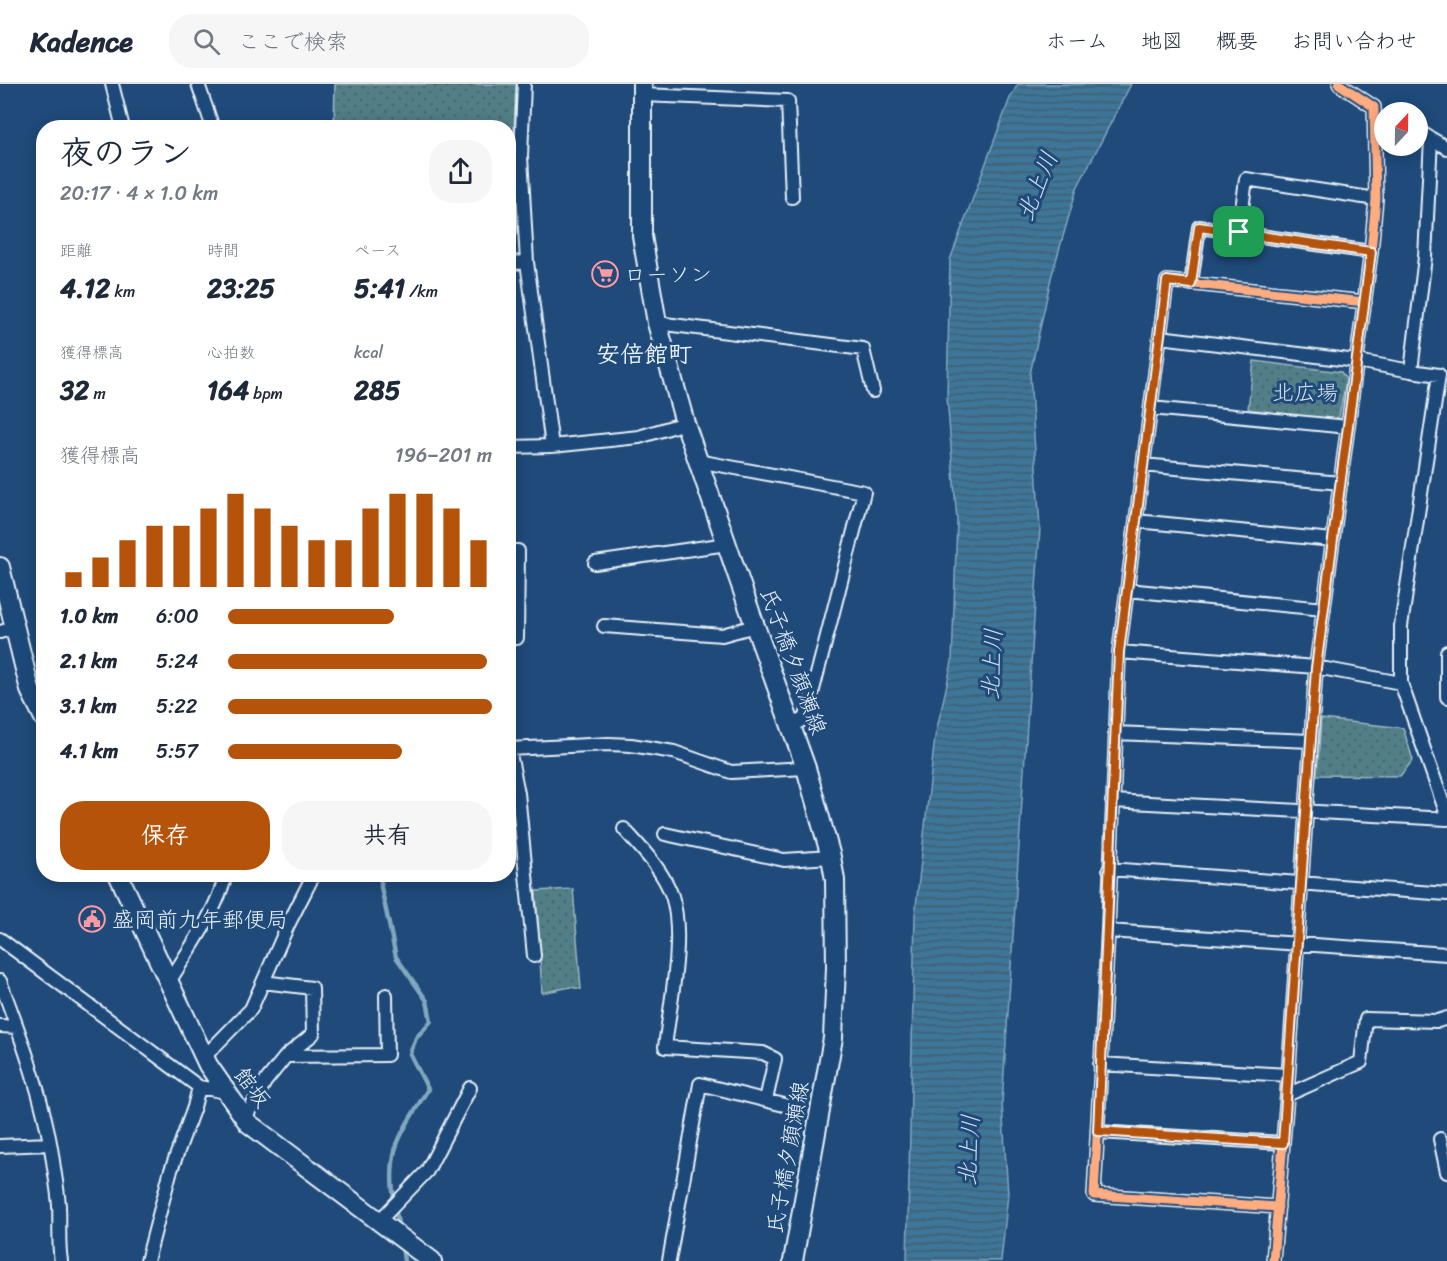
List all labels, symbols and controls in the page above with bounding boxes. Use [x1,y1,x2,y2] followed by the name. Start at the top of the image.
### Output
[169,14,589,68] search box
[30,17,133,66] text: Kadence
[238,22,348,61] text: ここで検索
[1046,22,1108,60] text: ホーム
[1141,22,1183,60] text: 地図
[1216,22,1258,60] text: 概要
[1291,22,1417,60] text: お問い合わせ
[190,25,223,58] icon: search
[1374,102,1428,156] north arrow
[1374,102,1428,156] map controls
[60,124,192,182] text: 夜のラン
[429,140,492,203] button: share
[1004,145,1070,227] water label: 北上川
[60,176,218,211] text: 20:17 · 4 × 1.0 km
[1213,206,1264,257] pin
[1222,215,1255,248] icon: arrive
[60,236,92,265] text: 距離
[207,236,239,265] text: 時間
[354,236,401,265] text: ペース
[624,255,712,294] place label: ローソン
[590,259,620,289] supermarket icon: ローソン
[60,265,110,311] text: 4.12
[207,265,275,311] text: 23:25
[354,265,405,311] text: 5:41
[110,277,135,306] text: km
[405,277,438,306] text: /km
[596,333,692,375] district label: 安倍館町
[60,338,124,367] text: 獲得標高
[207,338,255,367] text: 心拍数
[354,338,383,367] text: kcal
[60,367,89,413] text: 32
[207,367,249,413] text: 164
[354,367,401,413] text: 285
[1272,373,1338,412] park label: 北広場
[89,379,106,408] text: m
[249,379,283,408] text: bpm
[60,438,140,473] text: 獲得標高
[395,438,492,473] text: 196–201 m
[749,582,838,740] street label: 氏子橋夕顔瀬線
[60,599,118,634] text: 1.0 km
[156,599,199,634] text: 6:00
[969,627,1015,701] water label: 北上川
[60,644,117,679] text: 2.1 km
[156,644,198,679] text: 5:24
[60,689,117,724] text: 3.1 km
[156,689,197,724] text: 5:22
[60,734,118,769] text: 4.1 km
[156,734,198,769] text: 5:57
[60,801,270,870] button: 保存
[282,801,492,870] button: 共有
[112,900,288,939] place label: 盛岡前九年郵便局
[77,904,107,934] public building icon: 盛岡前九年郵便局
[224,1058,281,1117] street label: 館坂
[755,1078,820,1236] street label: 氏子橋夕顔瀬線
[946,1113,992,1187] water label: 北上川

